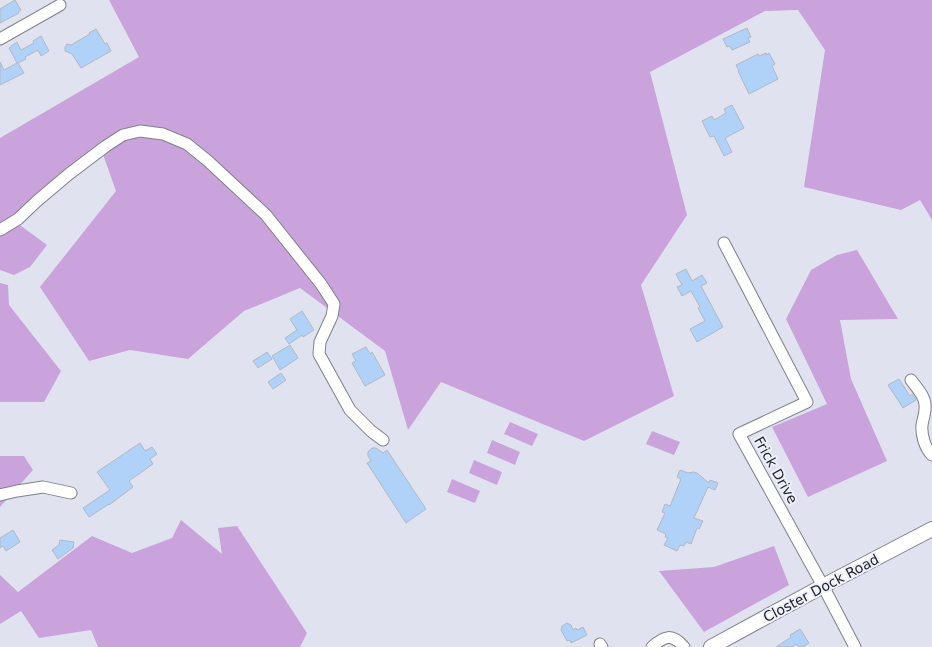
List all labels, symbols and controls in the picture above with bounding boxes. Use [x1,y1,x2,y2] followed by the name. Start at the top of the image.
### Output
[751,434,801,506] street label: Frick Drive
[760,551,882,625] street label: Closter Dock Road

